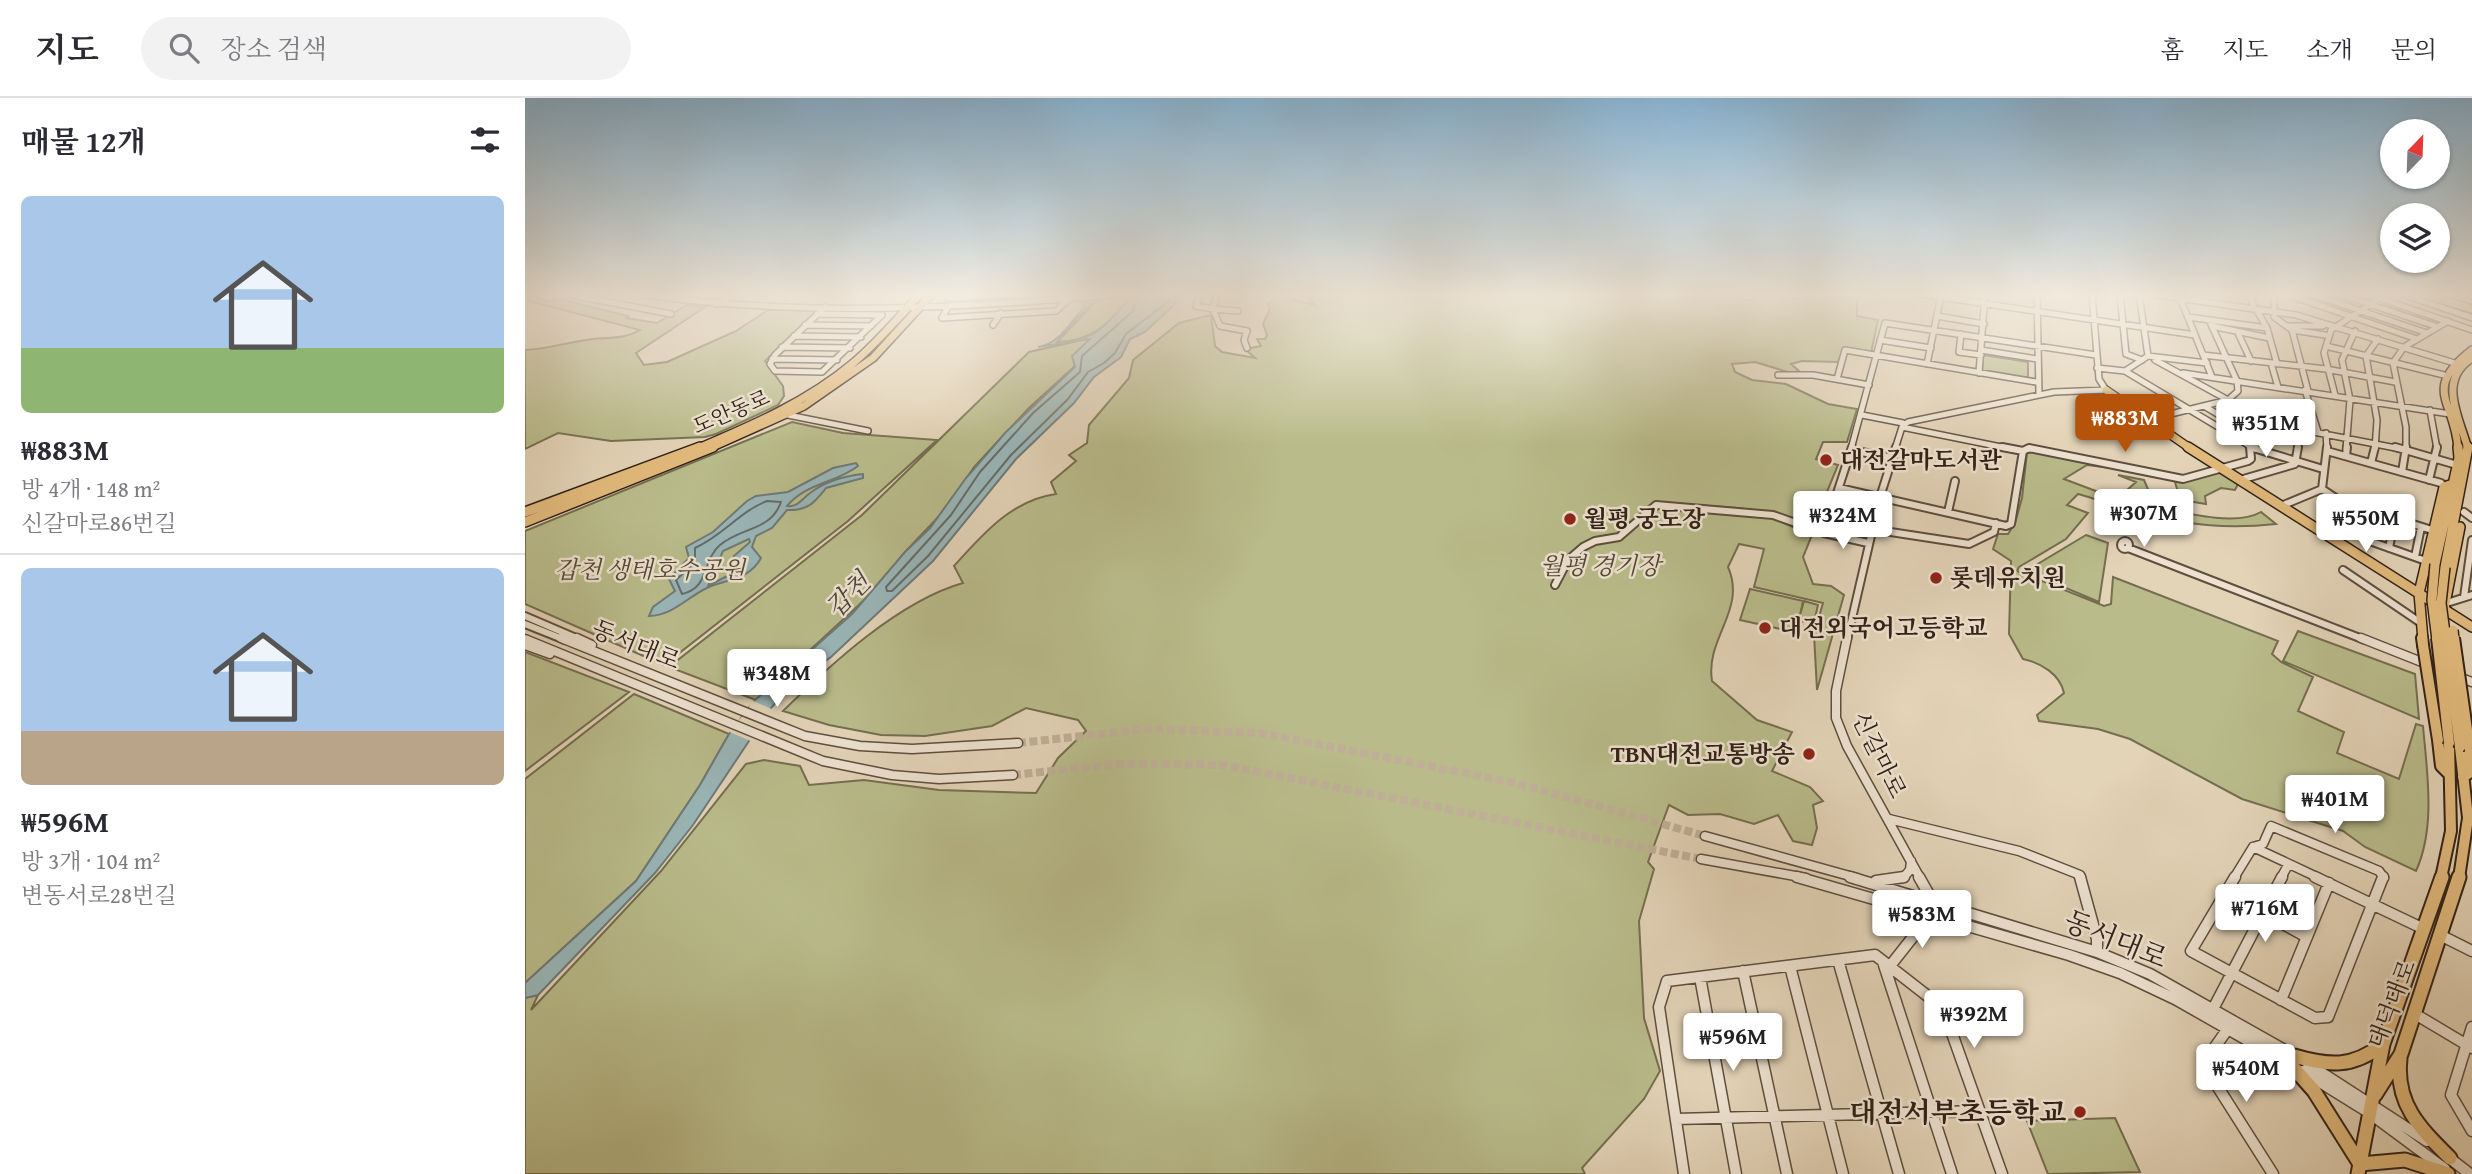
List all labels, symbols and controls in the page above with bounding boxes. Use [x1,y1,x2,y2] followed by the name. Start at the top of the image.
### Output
[141,17,631,80] search box
[35,25,99,73] text: 지도
[165,29,203,67] icon: search
[221,29,327,68] text: 장소 검색
[2161,32,2184,67] text: 홈
[2222,32,2268,67] text: 지도
[2306,32,2353,67] text: 소개
[2391,32,2437,67] text: 문의
[21,119,146,163] text: 매물 12개
[2380,119,2450,189] north arrow
[2380,119,2450,273] map controls
[466,121,504,159] icon: filters
[2380,203,2450,273] button: layers
[200,242,326,368] icon: home
[687,381,774,442] street label: 도안동로
[2076,394,2174,454] pin: ₩883M
[2091,400,2159,433] text: ₩883M
[2217,400,2315,459] pin: ₩351M
[2232,405,2300,438] text: ₩351M
[21,427,109,471] text: ₩883M
[1840,442,2002,477] place label: 대전갈마도서관
[1818,452,1834,468] marker: 대전갈마도서관
[21,472,160,505] text: 방 4개 · 148 m²
[2095,490,2193,549] pin: ₩307M
[1794,491,1892,551] pin: ₩324M
[2317,494,2415,554] pin: ₩550M
[2110,495,2178,528] text: ₩307M
[1809,497,1877,530] text: ₩324M
[2332,500,2400,533] text: ₩550M
[1584,501,1706,536] place label: 월평 궁도장
[21,506,176,539] text: 신갈마로86번길
[1562,511,1578,527] marker: 월평 궁도장
[1540,548,1664,583] park label: 월평 경기장
[555,552,747,587] park label: 갑천 생태호수공원
[1950,560,2066,595] place label: 롯데유치원
[816,562,881,626] water label: 갑천
[1928,570,1944,586] marker: 롯데유치원
[1779,610,1988,645] place label: 대전외국어고등학교
[587,611,686,678] street label: 동서대로
[200,614,326,740] icon: home
[1757,620,1773,636] marker: 대전외국어고등학교
[728,650,826,709] pin: ₩348M
[743,655,811,688] text: ₩348M
[1843,705,1916,804] street label: 신갈마로
[1611,736,1795,771] place label: TBN대전교통방송
[1801,746,1817,762] marker: TBN대전교통방송
[2286,776,2384,835] pin: ₩401M
[2301,781,2369,814] text: ₩401M
[21,799,109,843] text: ₩596M
[21,844,160,877] text: 방 3개 · 104 m²
[21,878,176,911] text: 변동서로28번길
[2216,884,2314,944] pin: ₩716M
[1873,890,1971,950] pin: ₩583M
[2231,890,2299,923] text: ₩716M
[1888,896,1956,929] text: ₩583M
[2058,899,2174,978] street label: 동서대로
[2359,954,2424,1053] street label: 대덕대로
[1925,990,2023,1050] pin: ₩392M
[1940,996,2008,1029] text: ₩392M
[1684,1014,1782,1073] pin: ₩596M
[1699,1019,1767,1052] text: ₩596M
[2197,1044,2295,1104] pin: ₩540M
[2212,1050,2280,1083] text: ₩540M
[1850,1091,2066,1132] place label: 대전서부초등학교
[2072,1104,2088,1120] marker: 대전서부초등학교

